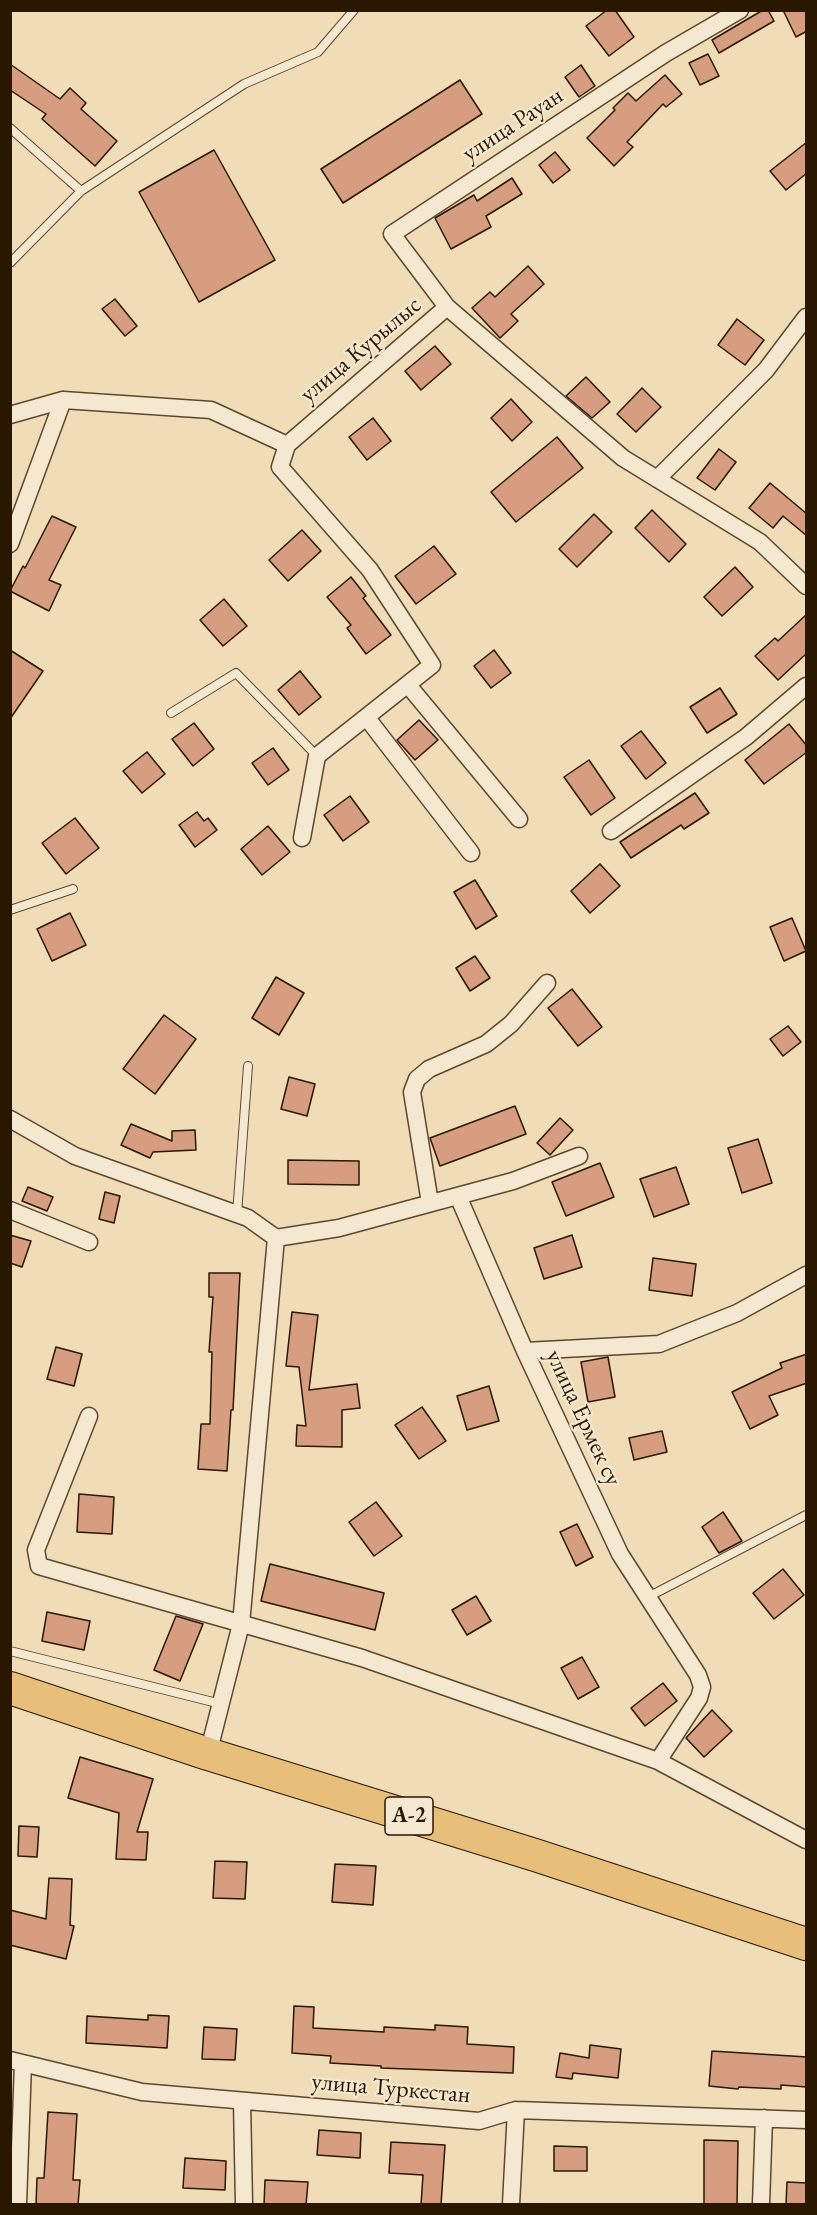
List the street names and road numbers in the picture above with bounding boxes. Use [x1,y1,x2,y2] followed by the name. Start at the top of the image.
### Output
[457,82,569,168] street label: улица Рауан
[295,291,427,409] street label: улица Курылыс
[539,1345,627,1491] street label: улица Ермек су
[385,1797,433,1835] road number: A-2
[310,2068,472,2110] street label: улица Туркестан

